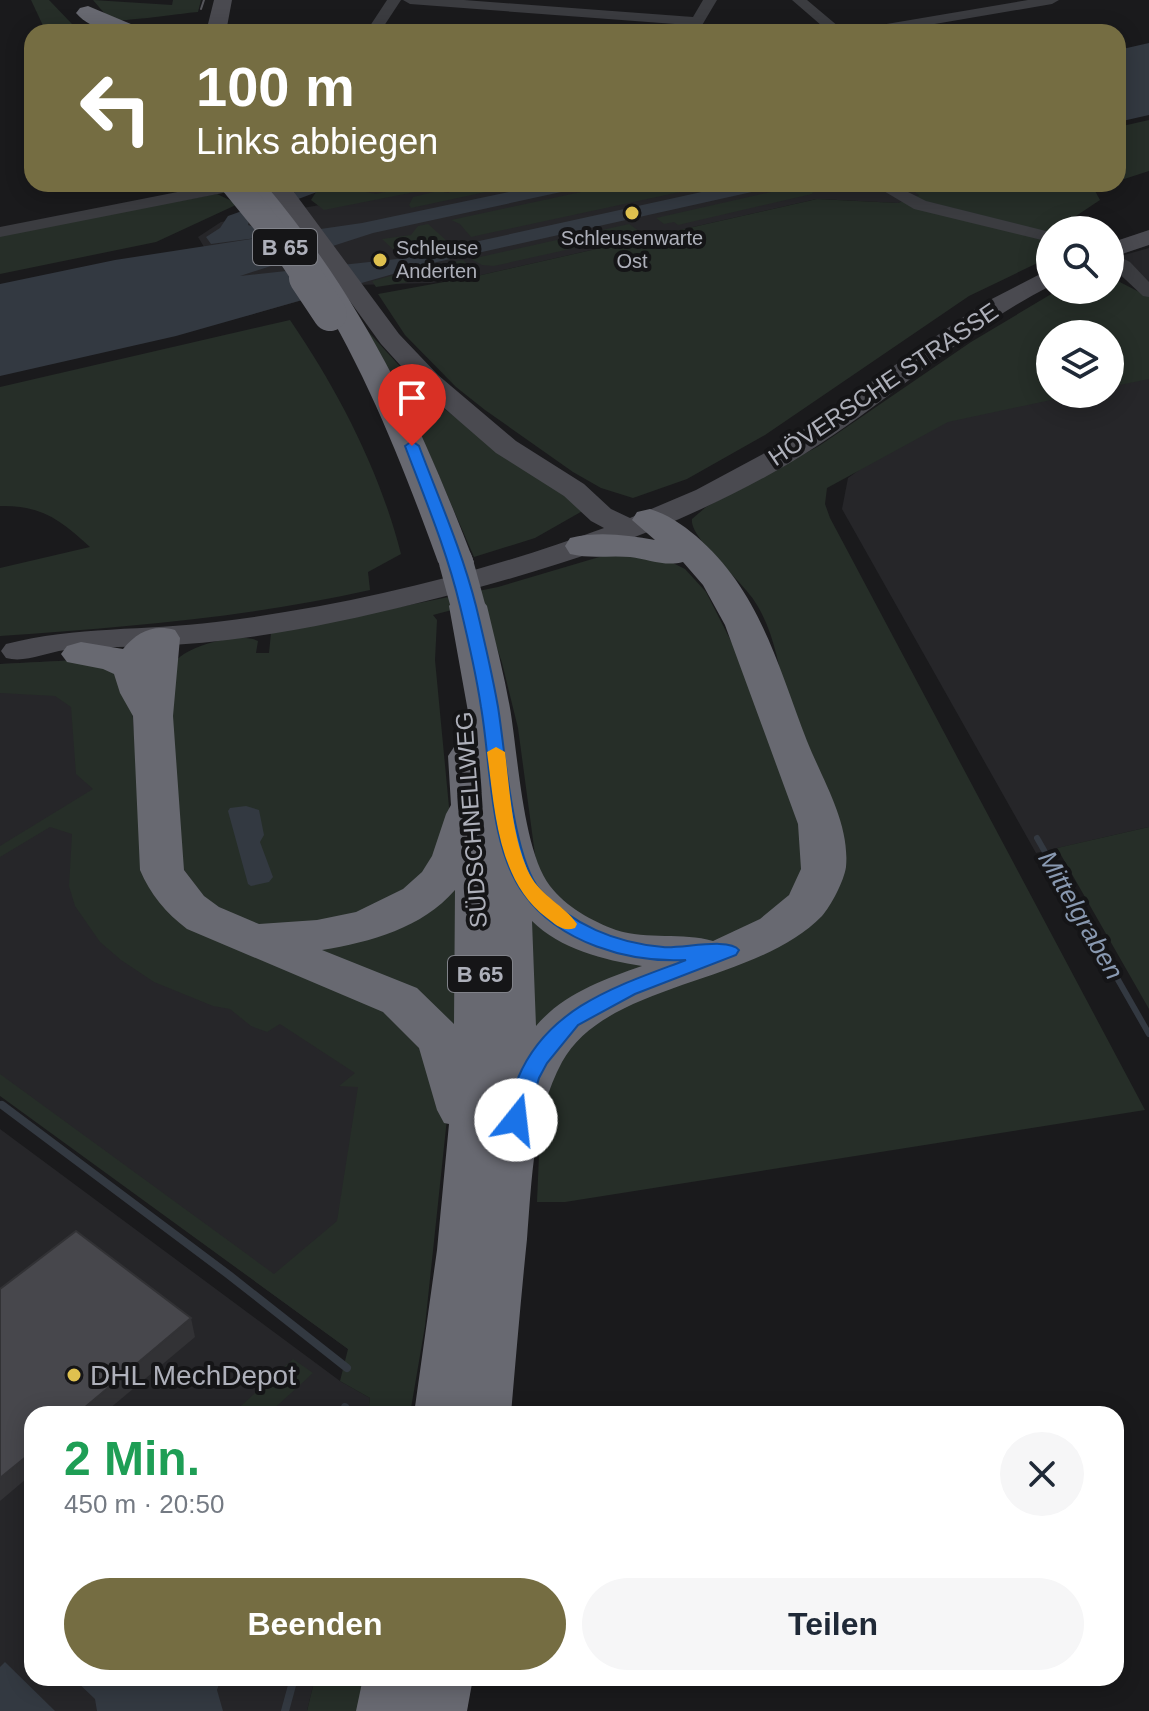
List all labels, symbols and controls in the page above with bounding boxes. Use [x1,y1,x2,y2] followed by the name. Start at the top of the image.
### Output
[196,55,355,118] text: 100 m
[64,56,168,160] icon: left
[196,121,438,162] text: Links abbiegen
[623,204,641,222] marker: Schleusenwarte Ost
[1036,216,1124,408] map controls
[1036,216,1124,304] button: search
[561,227,703,272] place label: Schleusenwarte Ost
[253,229,317,265] road number: B 65
[396,237,478,282] place label: Schleuse Anderten
[371,251,389,269] marker: Schleuse Anderten
[763,297,1003,471] street label: HÖVERSCHE STRASSE
[1036,320,1124,408] button: layers
[378,364,446,446] pin
[390,376,434,420] icon: arrive
[450,711,492,929] street label: SÜDSCHNELLWEG
[1032,846,1130,984] water label: Mittelgraben
[448,956,512,992] road number: B 65
[474,1078,558,1162] position arrow
[90,1360,296,1391] place label: DHL MechDepot
[65,1366,83,1384] marker: DHL MechDepot
[64,1432,200,1485] text: 2 Min.
[1000,1432,1084,1516] button: close
[64,1489,224,1519] text: 450 m · 20:50
[64,1578,566,1670] button: Beenden
[582,1578,1084,1670] button: Teilen

